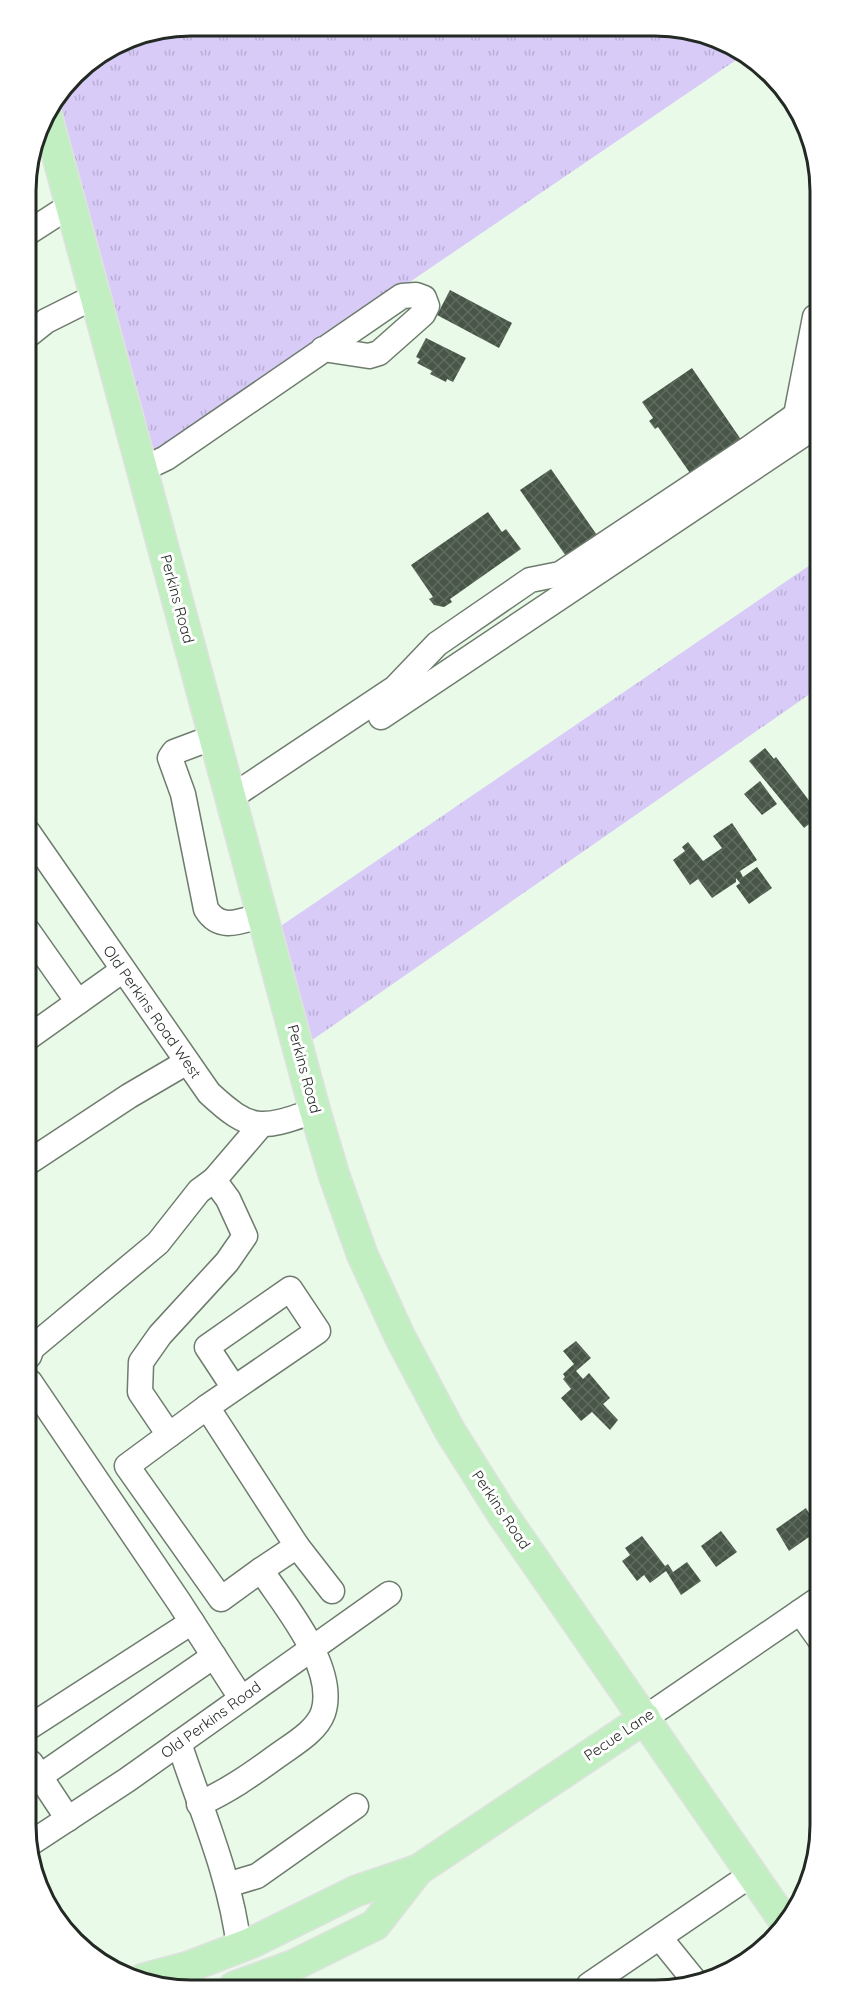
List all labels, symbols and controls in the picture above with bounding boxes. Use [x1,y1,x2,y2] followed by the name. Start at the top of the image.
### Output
[156,552,198,645] street label: Perkins Road
[99,941,206,1082] street label: Old Perkins Road West
[283,1022,325,1115] street label: Perkins Road
[468,1467,535,1553] street label: Perkins Road
[157,1677,265,1762] street label: Old Perkins Road
[580,1704,657,1765] street label: Pecue Lane

